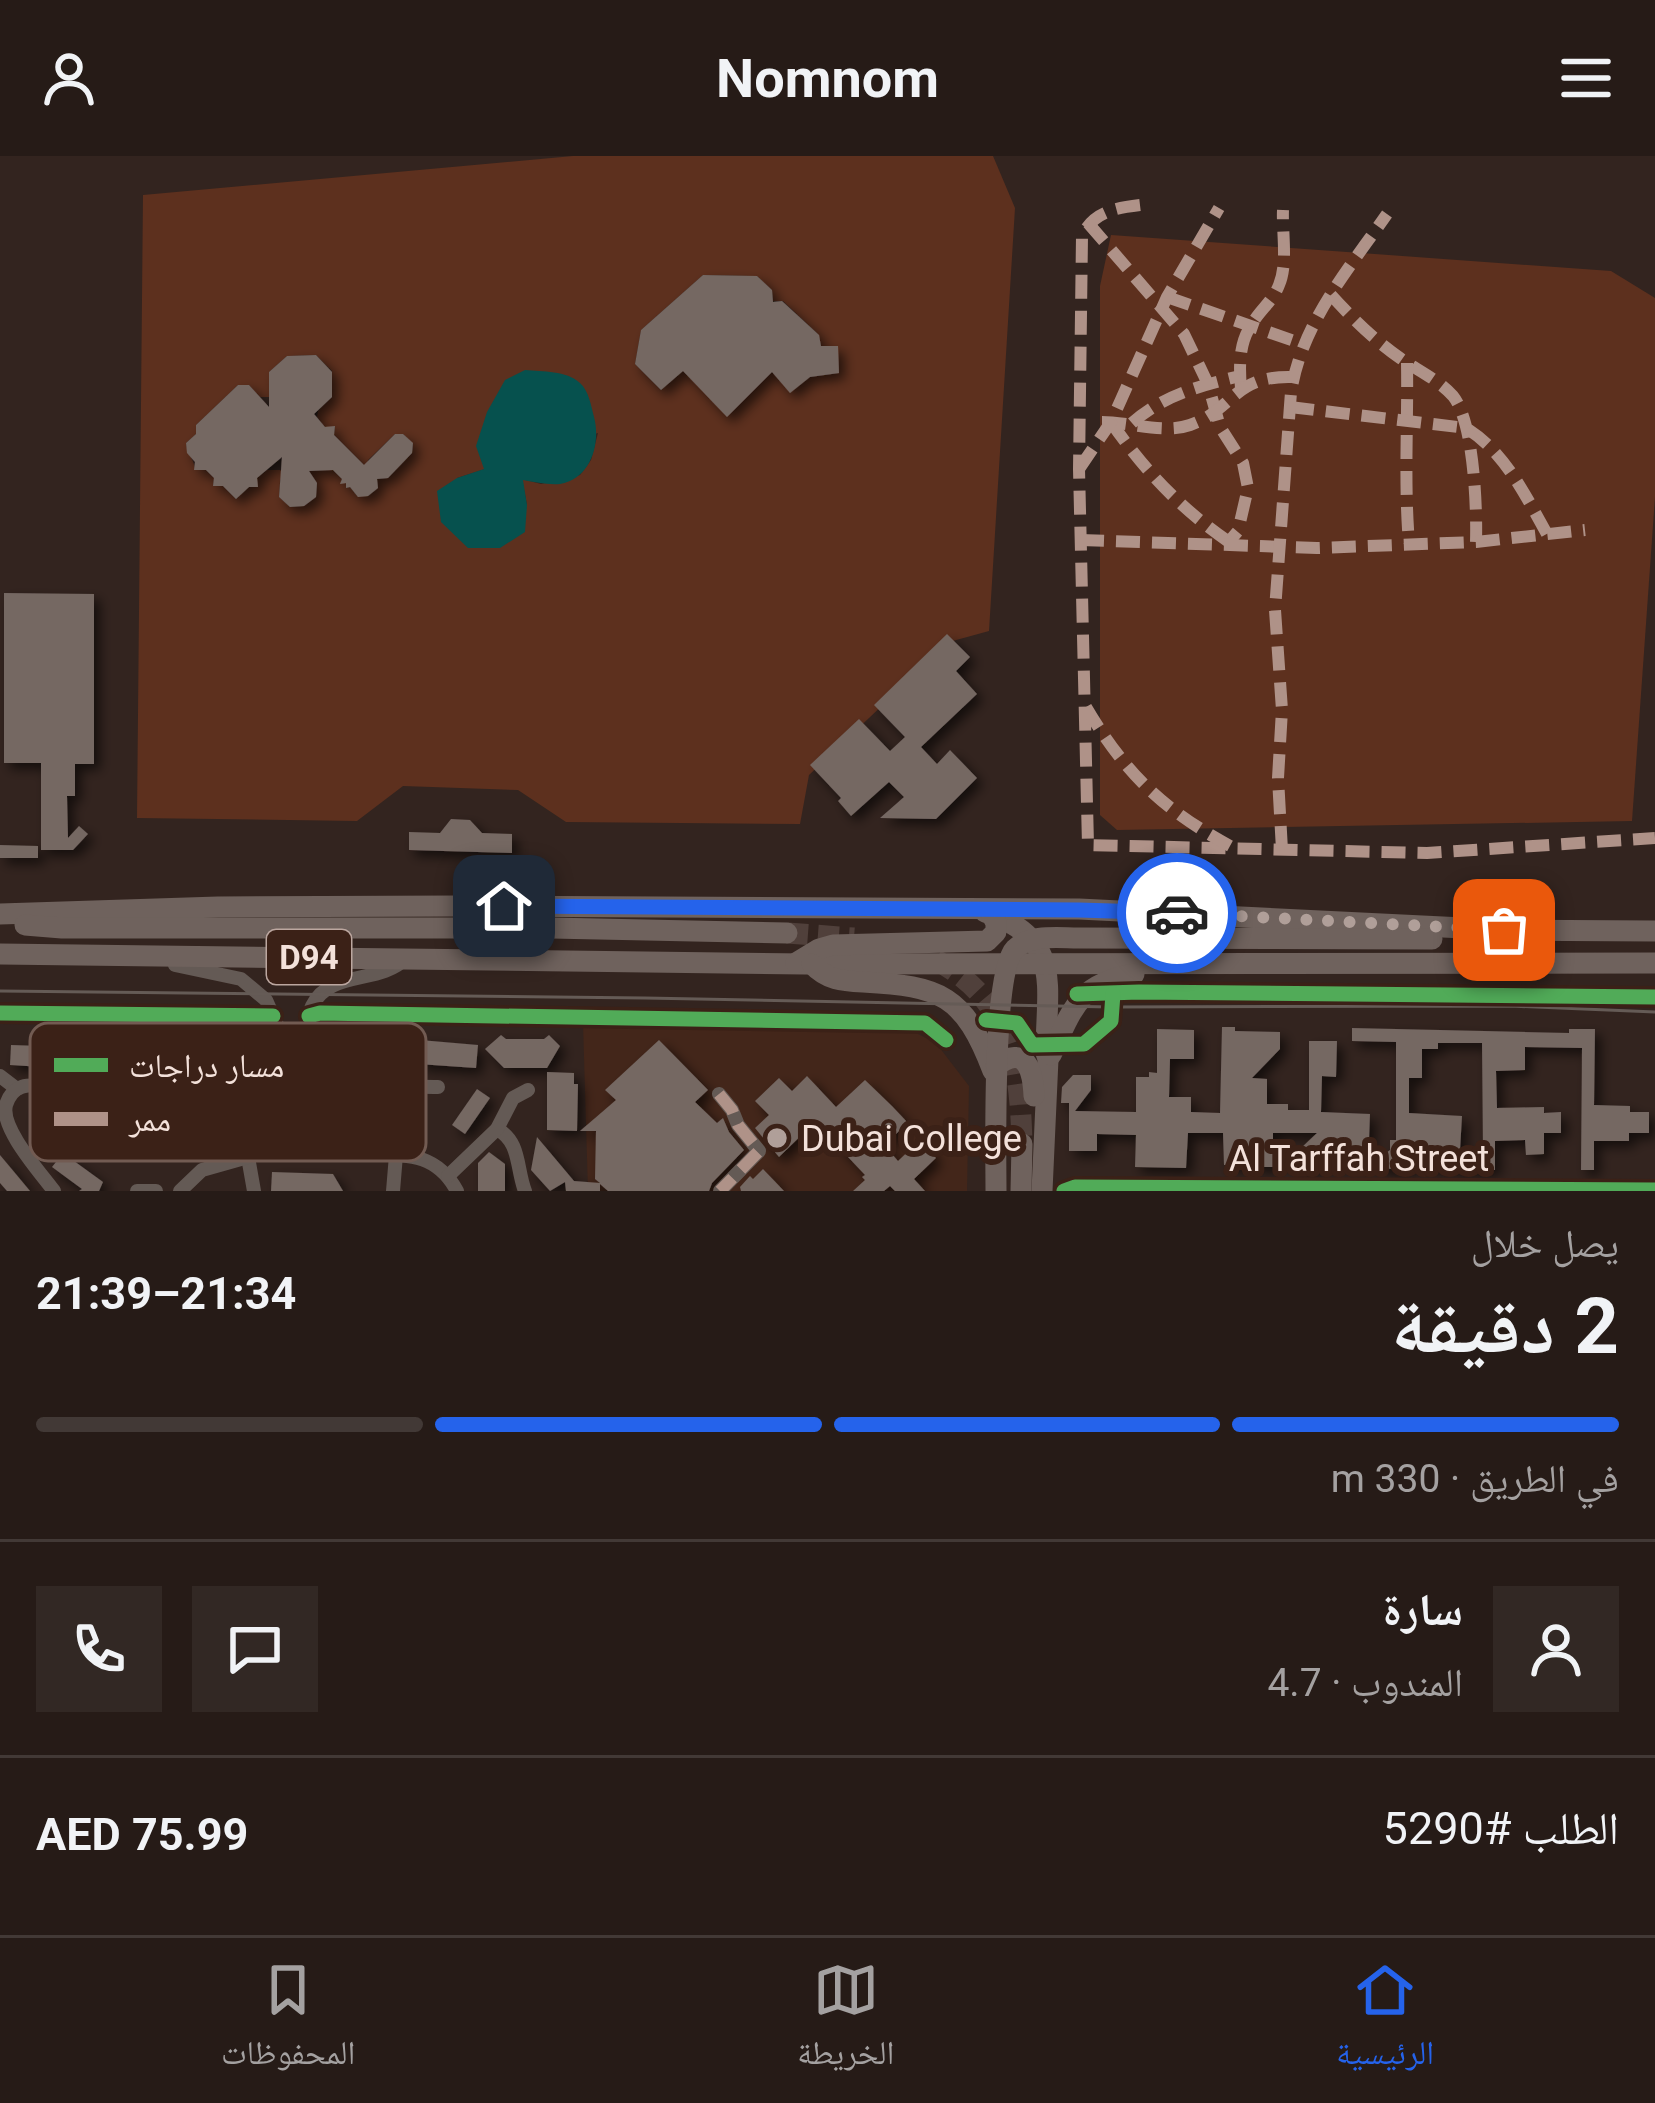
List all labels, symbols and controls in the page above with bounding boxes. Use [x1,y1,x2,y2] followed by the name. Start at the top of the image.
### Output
[36,45,102,111] icon: person
[1553,45,1619,111] icon: menu
[716,47,939,110] text: Nomnom
[1117,853,1237,973] courier
[453,855,555,957] pin
[471,873,537,939] icon: home
[1453,879,1555,981] pin
[1144,880,1210,946] icon: car
[1471,897,1537,963] icon: bag
[267,930,351,984] road number: D94
[30,1023,426,1161] legend
[129,1046,284,1085] text: مسار دراجات
[128,1100,171,1139] text: ممر
[801,1118,1022,1160] place label: Dubai College
[764,1125,790,1151] marker: Dubai College
[1229,1138,1489,1180] street label: Al Tarffah Street
[1471,1221,1619,1267] text: يصل خلال
[36,1267,296,1320] text: 21:34–21:39
[1391,1281,1619,1372] text: 2 دقيقة
[1331,1456,1619,1502] text: في الطريق · 330 m
[1382,1583,1463,1636] text: سارة
[36,1586,162,1712] button: phone
[192,1586,318,1712] button: chat
[1493,1586,1619,1712] button: person
[1267,1660,1463,1706] text: المندوب · 4.7
[1383,1802,1619,1855] text: الطلب #5290
[36,1808,248,1861] text: AED 75.99
[221,1957,355,2085] tab: المحفوظات
[797,1957,894,2085] tab: الخريطة
[1336,1957,1434,2085] tab: الرئيسية

